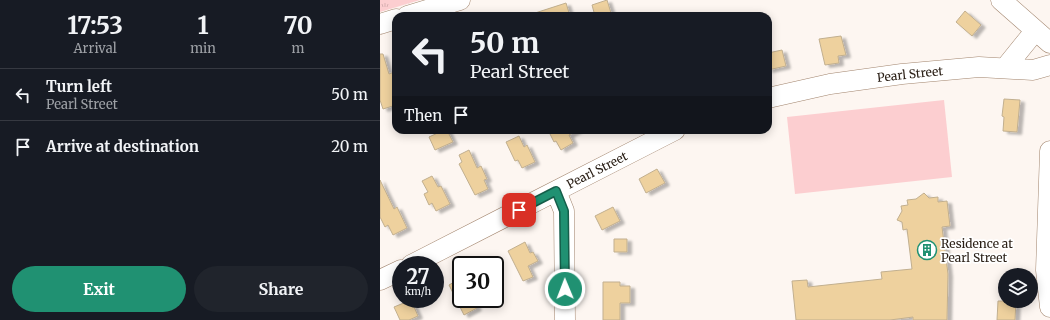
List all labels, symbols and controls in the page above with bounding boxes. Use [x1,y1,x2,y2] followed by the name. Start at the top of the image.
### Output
[67,10,123,41] text: 17:53
[197,10,209,41] text: 1
[283,10,313,41] text: 70
[470,25,539,61] text: 50 m
[404,28,456,80] icon: left
[73,40,117,57] text: Arrival
[190,40,216,57] text: min
[291,40,304,57] text: m
[470,60,569,83] text: Pearl Street
[876,63,944,85] street label: Pearl Street
[46,77,112,96] text: Turn left
[12,84,34,106] icon: left
[331,85,368,104] text: 50 m
[46,96,118,113] text: Pearl Street
[450,104,472,126] icon: arrive
[404,106,442,125] text: Then
[12,136,34,158] icon: arrive
[46,137,199,156] text: Arrive at destination
[331,137,368,156] text: 20 m
[564,148,630,192] street label: Pearl Street
[502,193,536,227] pin
[508,199,530,221] icon: arrive
[941,236,1013,265] place label: Residence at Pearl Street
[916,239,938,261] building icon: Residence at Pearl Street
[452,256,504,308] speed limit sign: 30
[406,264,430,289] text: 27
[12,266,186,312] button: Exit
[194,266,368,312] button: Share
[544,268,586,310] position arrow
[998,268,1038,308] map controls
[998,268,1038,308] button: layers
[405,285,431,298] text: km/h

